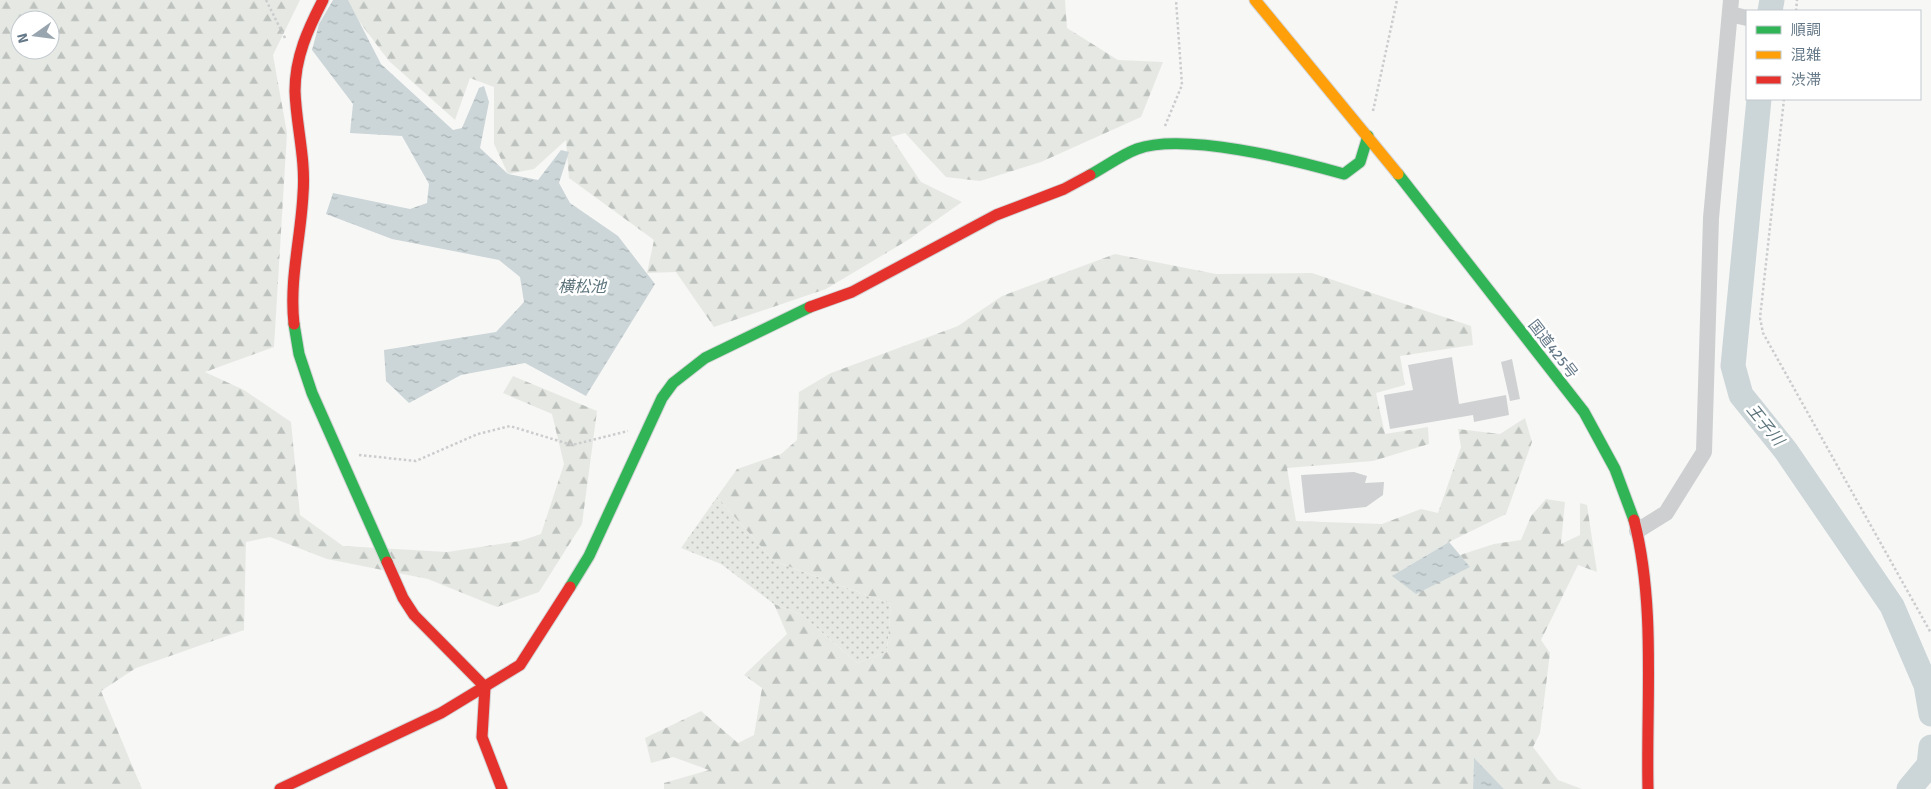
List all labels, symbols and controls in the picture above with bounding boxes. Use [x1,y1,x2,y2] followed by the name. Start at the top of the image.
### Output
[10,10,60,60] north arrow
[1746,10,1921,100] legend
[1791,21,1821,39] text: 順調
[13,31,32,45] text: N
[1791,46,1821,64] text: 混雑
[1791,71,1821,89] text: 渋滞
[558,277,608,297] water label: 横松池
[1525,316,1581,382] street label: 国道425号
[1742,400,1789,451] water label: 王子川

